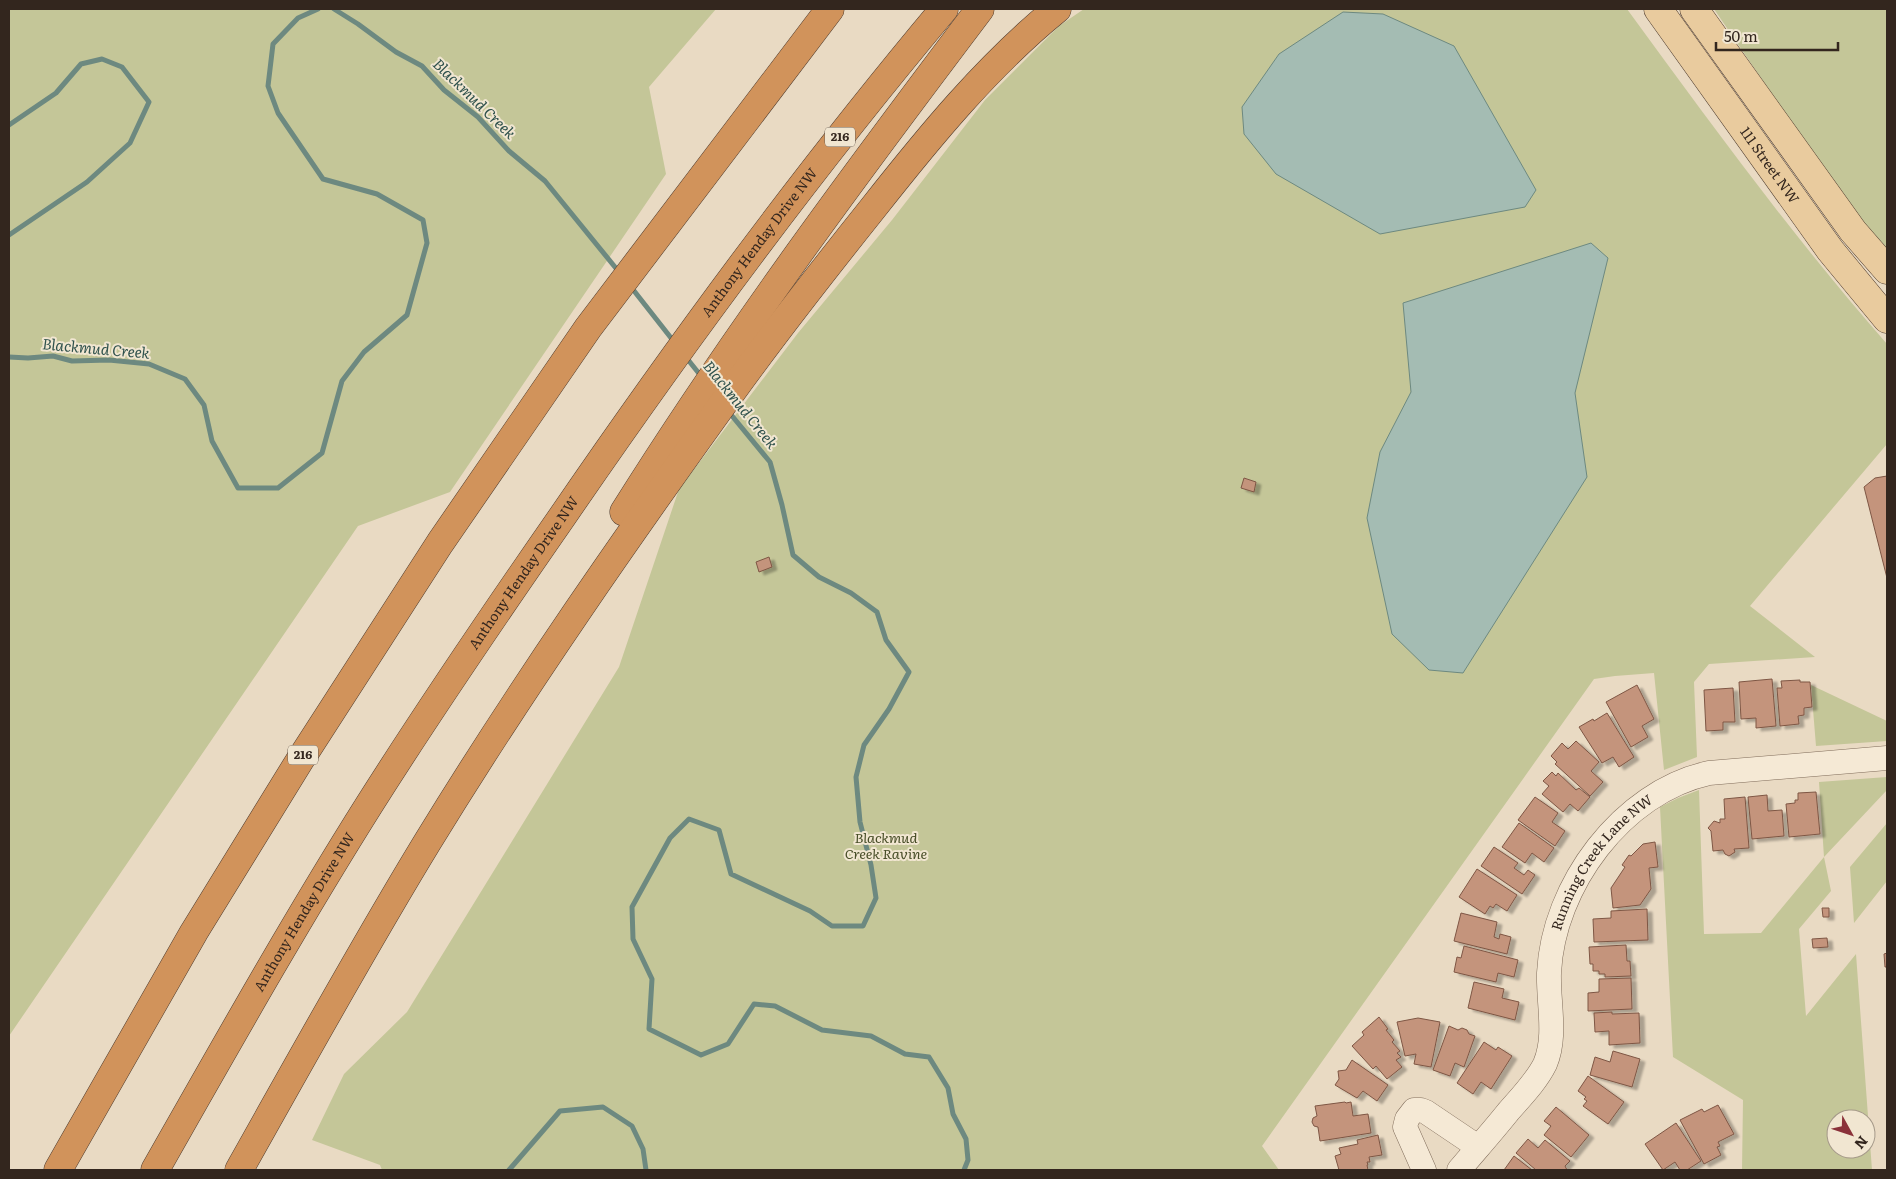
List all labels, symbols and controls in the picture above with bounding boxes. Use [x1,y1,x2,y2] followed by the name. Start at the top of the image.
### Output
[1716,20,1838,52] scale bar
[1724,24,1758,47] text: 50 m
[428,52,522,144] water label: Blackmud Creek
[1736,122,1805,207] street label: 111 Street NW
[825,128,855,146] road number: 216
[696,163,821,321] street label: Anthony Henday Drive NW
[41,331,152,364] water label: Blackmud Creek
[698,355,785,454] water label: Blackmud Creek
[463,492,583,653] street label: Anthony Henday Drive NW
[288,746,318,764] road number: 216
[1545,789,1656,933] street label: Running Creek Lane NW
[845,827,928,863] park label: Blackmud Creek Ravine
[248,828,359,995] street label: Anthony Henday Drive NW
[1826,1109,1876,1159] north arrow
[1850,1132,1873,1154] text: N

